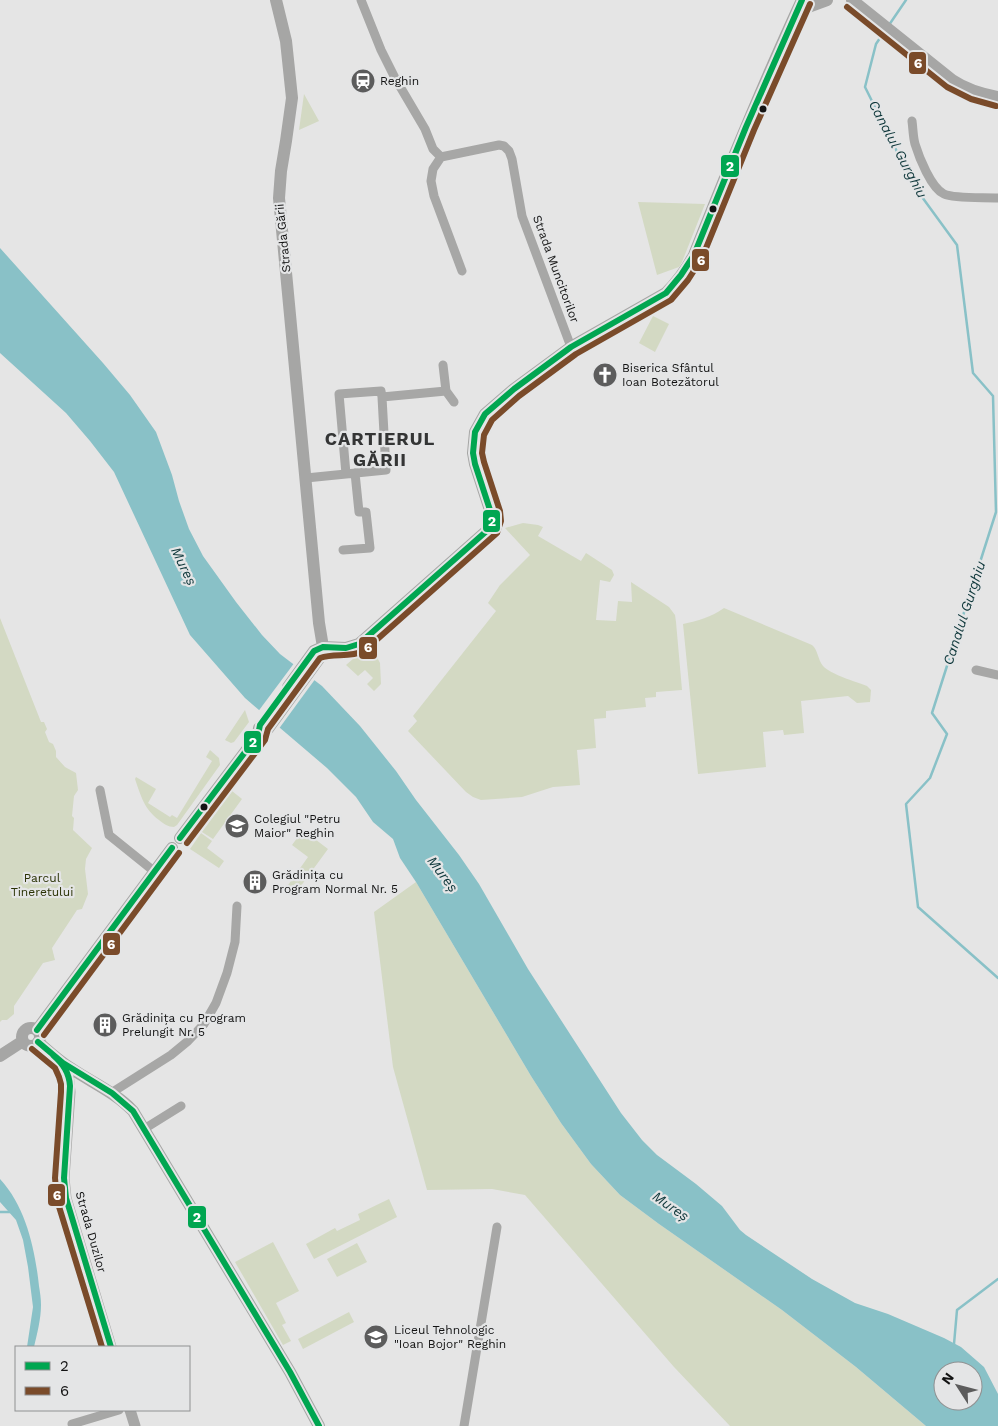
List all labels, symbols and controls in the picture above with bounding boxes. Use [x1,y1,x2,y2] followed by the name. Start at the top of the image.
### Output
[908,51,927,75] line badge: 6
[914,55,923,71] text: 6
[350,68,376,94] station icon: Reghin
[380,74,419,88] place label: Reghin
[866,97,930,201] water label: Canalul Gurghiu
[758,104,768,114] unlabelled marker
[720,154,740,178] line badge: 2
[726,158,734,174] text: 2
[272,203,294,273] street label: Strada Gării
[708,204,718,214] unlabelled marker
[530,213,582,325] street label: Strada Muncitorilor
[691,248,710,272] line badge: 6
[697,252,706,268] text: 6
[622,361,719,389] place label: Biserica Sfântul Ioan Botezătorul
[592,362,618,388] church icon: Biserica Sfântul Ioan Botezătorul
[325,428,435,470] district label: CARTIERUL GĂRII
[482,509,501,533] line badge: 2
[488,513,496,529] text: 2
[168,544,200,588] water label: Mureș
[940,559,988,667] water label: Canalul Gurghiu
[358,636,378,660] line badge: 6
[364,639,373,655] text: 6
[243,730,262,754] line badge: 2
[249,734,257,750] text: 2
[199,802,209,812] unlabelled marker
[254,812,340,840] place label: Colegiul "Petru Maior" Reghin
[224,813,250,839] school or university icon: Colegiul "Petru Maior" Reghin
[424,853,462,895] water label: Mureș
[272,868,398,896] place label: Grădinița cu Program Normal Nr. 5
[242,869,268,895] building icon: Grădinița cu Program Normal Nr. 5
[11,871,73,899] park label: Parcul Tineretului
[102,932,121,956] line badge: 6
[107,936,116,952] text: 6
[122,1011,246,1039] place label: Grădinița cu Program Prelungit Nr. 5
[92,1012,118,1038] building icon: Grădinița cu Program Prelungit Nr. 5
[47,1183,66,1207] line badge: 6
[53,1187,62,1203] text: 6
[650,1188,692,1224] water label: Mureș
[73,1190,109,1274] street label: Strada Duzilor
[187,1205,207,1229] line badge: 2
[193,1209,201,1225] text: 2
[394,1323,506,1351] place label: Liceul Tehnologic "Ioan Bojor" Reghin
[363,1324,389,1350] school or university icon: Liceul Tehnologic "Ioan Bojor" Reghin
[15,1346,190,1411] legend
[60,1357,69,1375] text: 2
[933,1361,983,1411] north arrow
[938,1369,957,1387] text: N
[60,1382,69,1400] text: 6

